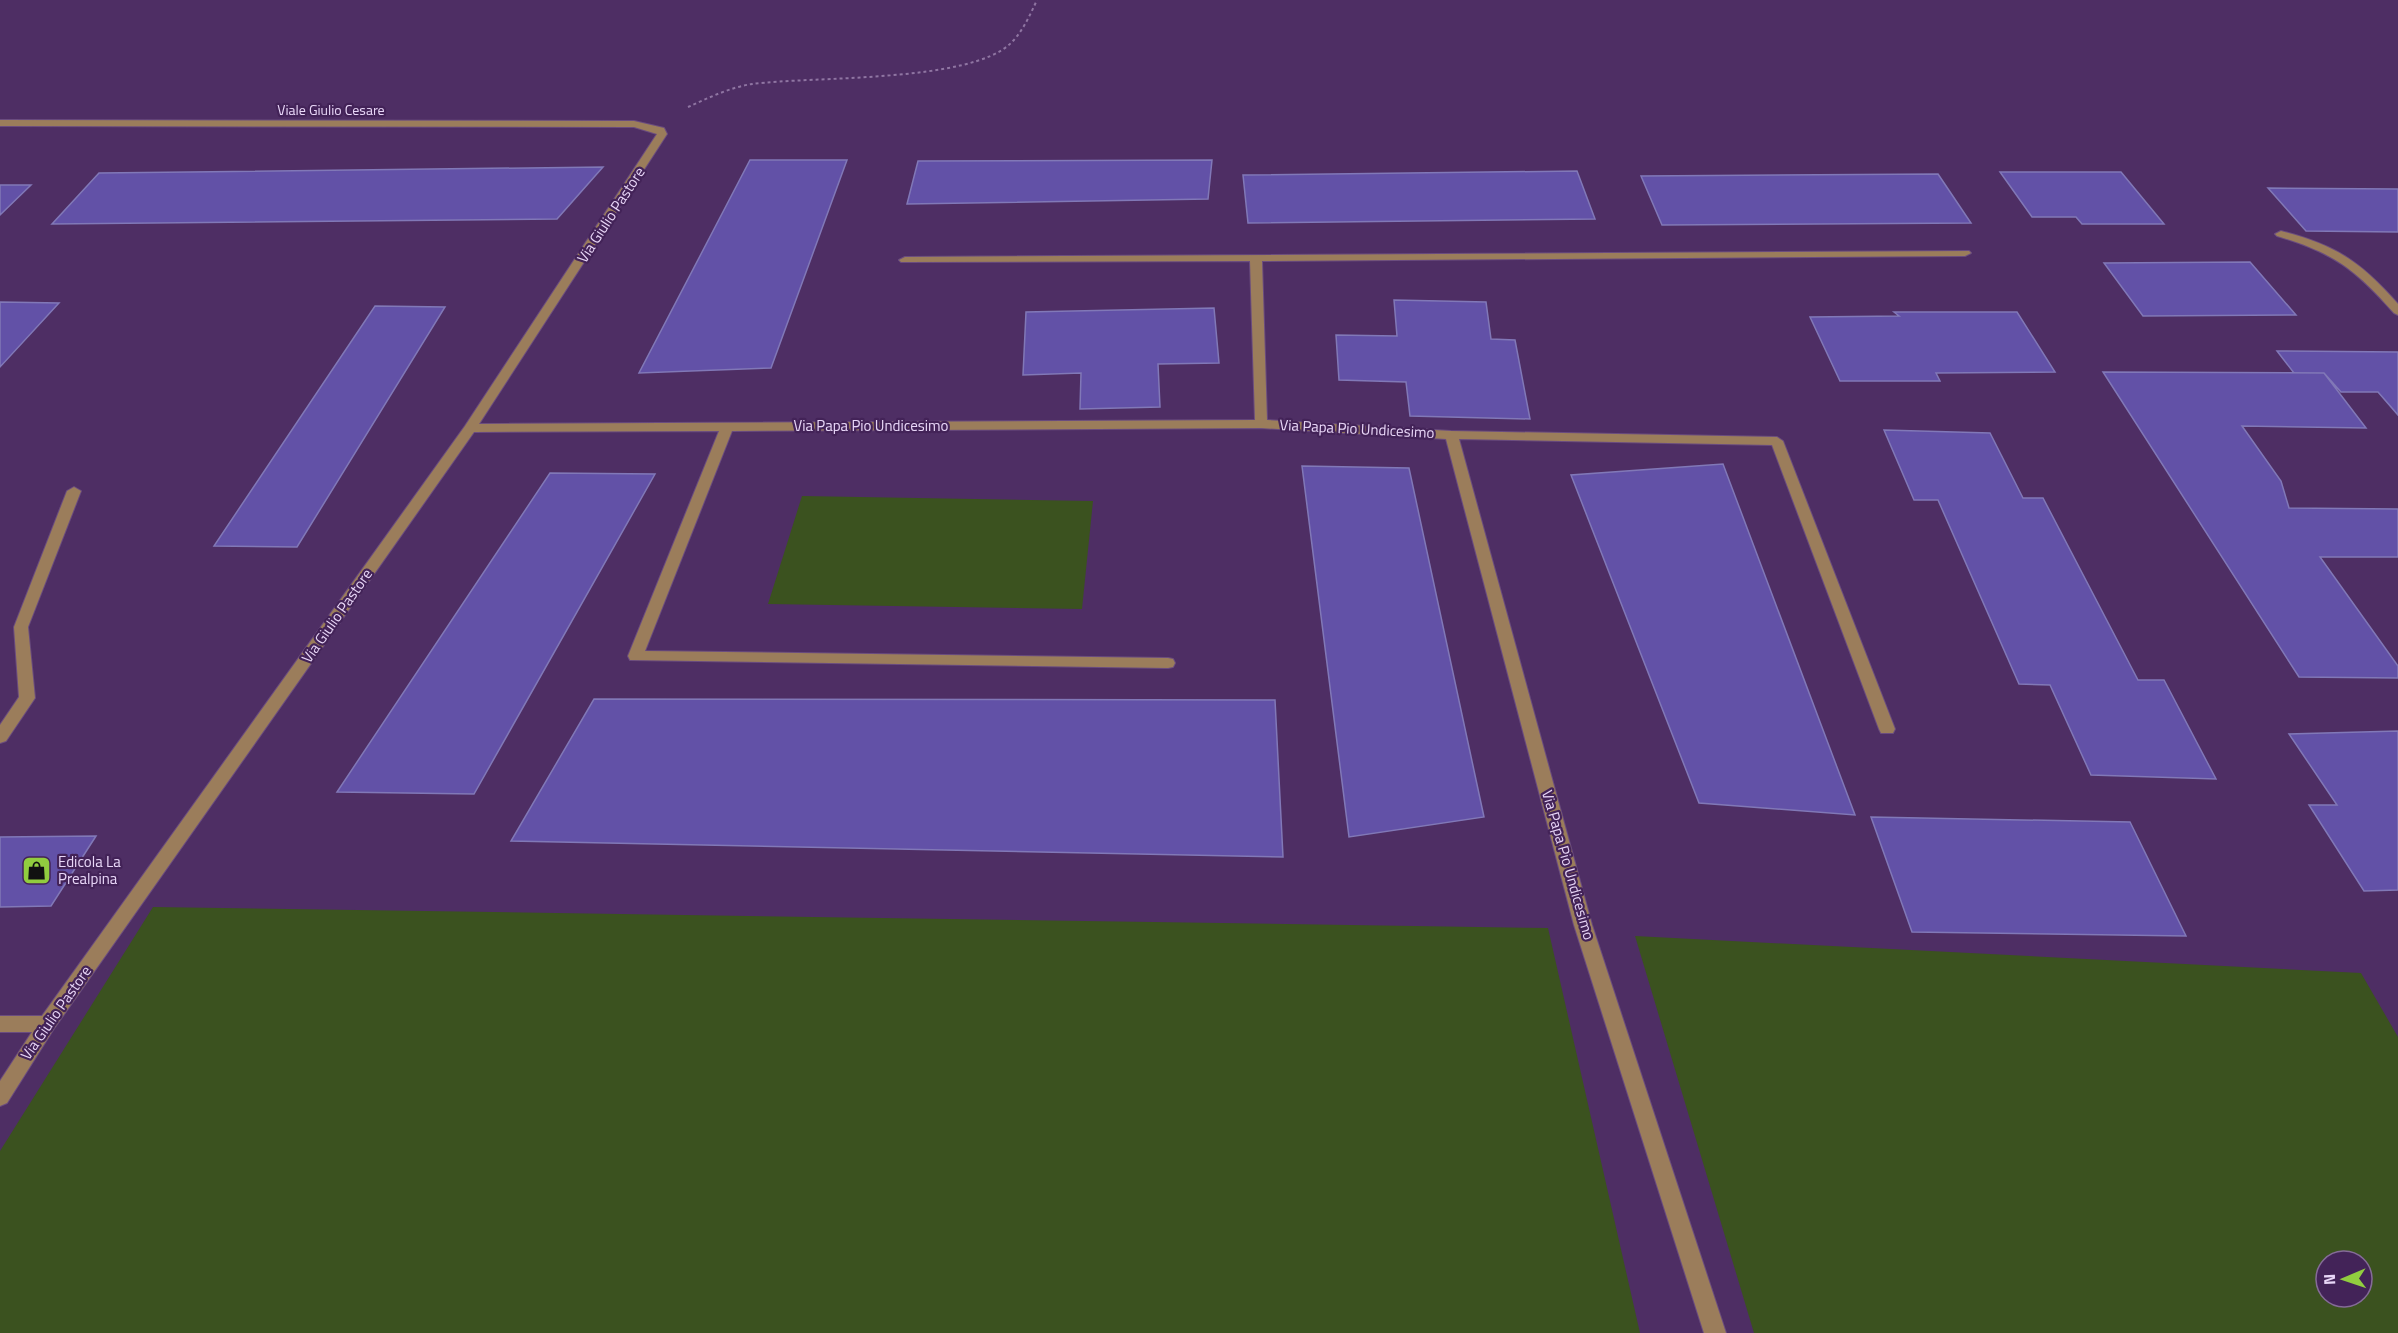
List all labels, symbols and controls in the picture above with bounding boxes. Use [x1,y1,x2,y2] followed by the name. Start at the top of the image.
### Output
[277,99,385,120] street label: Viale Giulio Cesare
[571,162,650,267] street label: Via Giulio Pastore
[1279,413,1435,444] street label: Via Papa Pio Undicesimo
[794,414,949,437] street label: Via Papa Pio Undicesimo
[296,564,378,668] street label: Via Giulio Pastore
[1536,787,1601,943] street label: Via Papa Pio Undicesimo
[58,850,121,890] place label: Edicola La Prealpina
[21,855,53,887] shop icon: Edicola La Prealpina
[15,961,97,1065] street label: Via Giulio Pastore
[2314,1249,2374,1309] north arrow
[2317,1274,2341,1285] text: N

